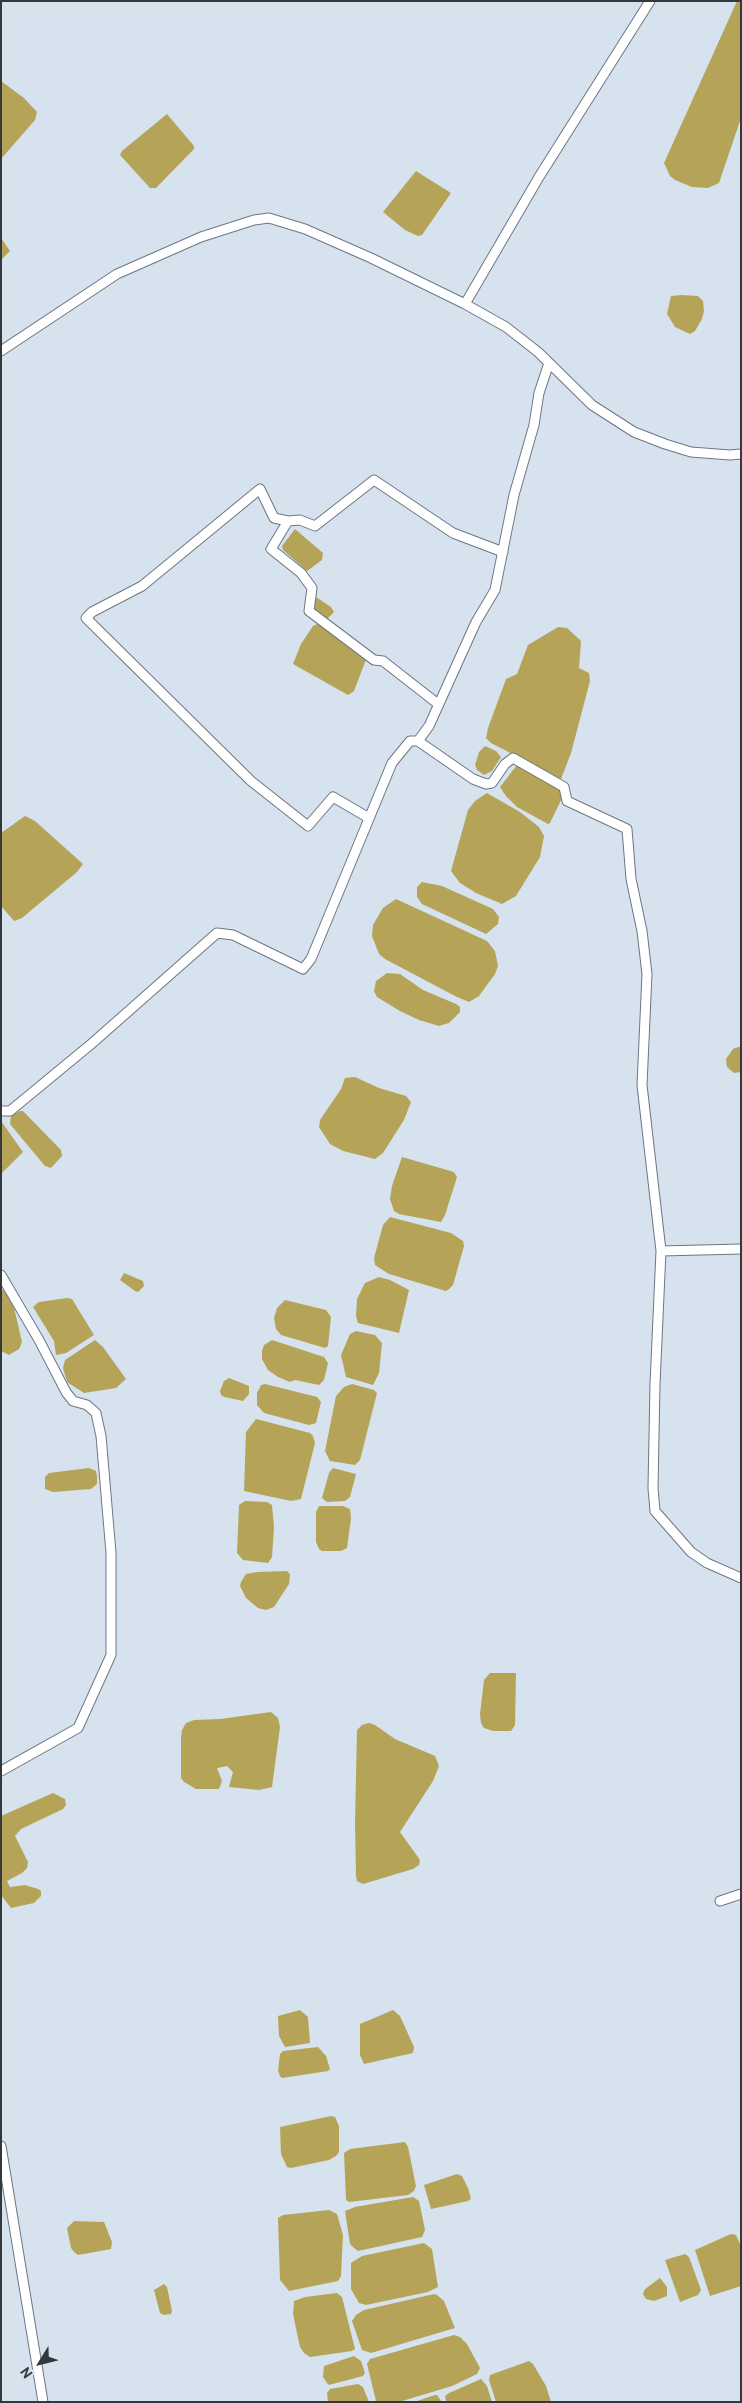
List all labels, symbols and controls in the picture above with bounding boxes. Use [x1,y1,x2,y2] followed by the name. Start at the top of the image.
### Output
[15,2338,65,2388] north arrow
[18,2363,37,2381] text: N

